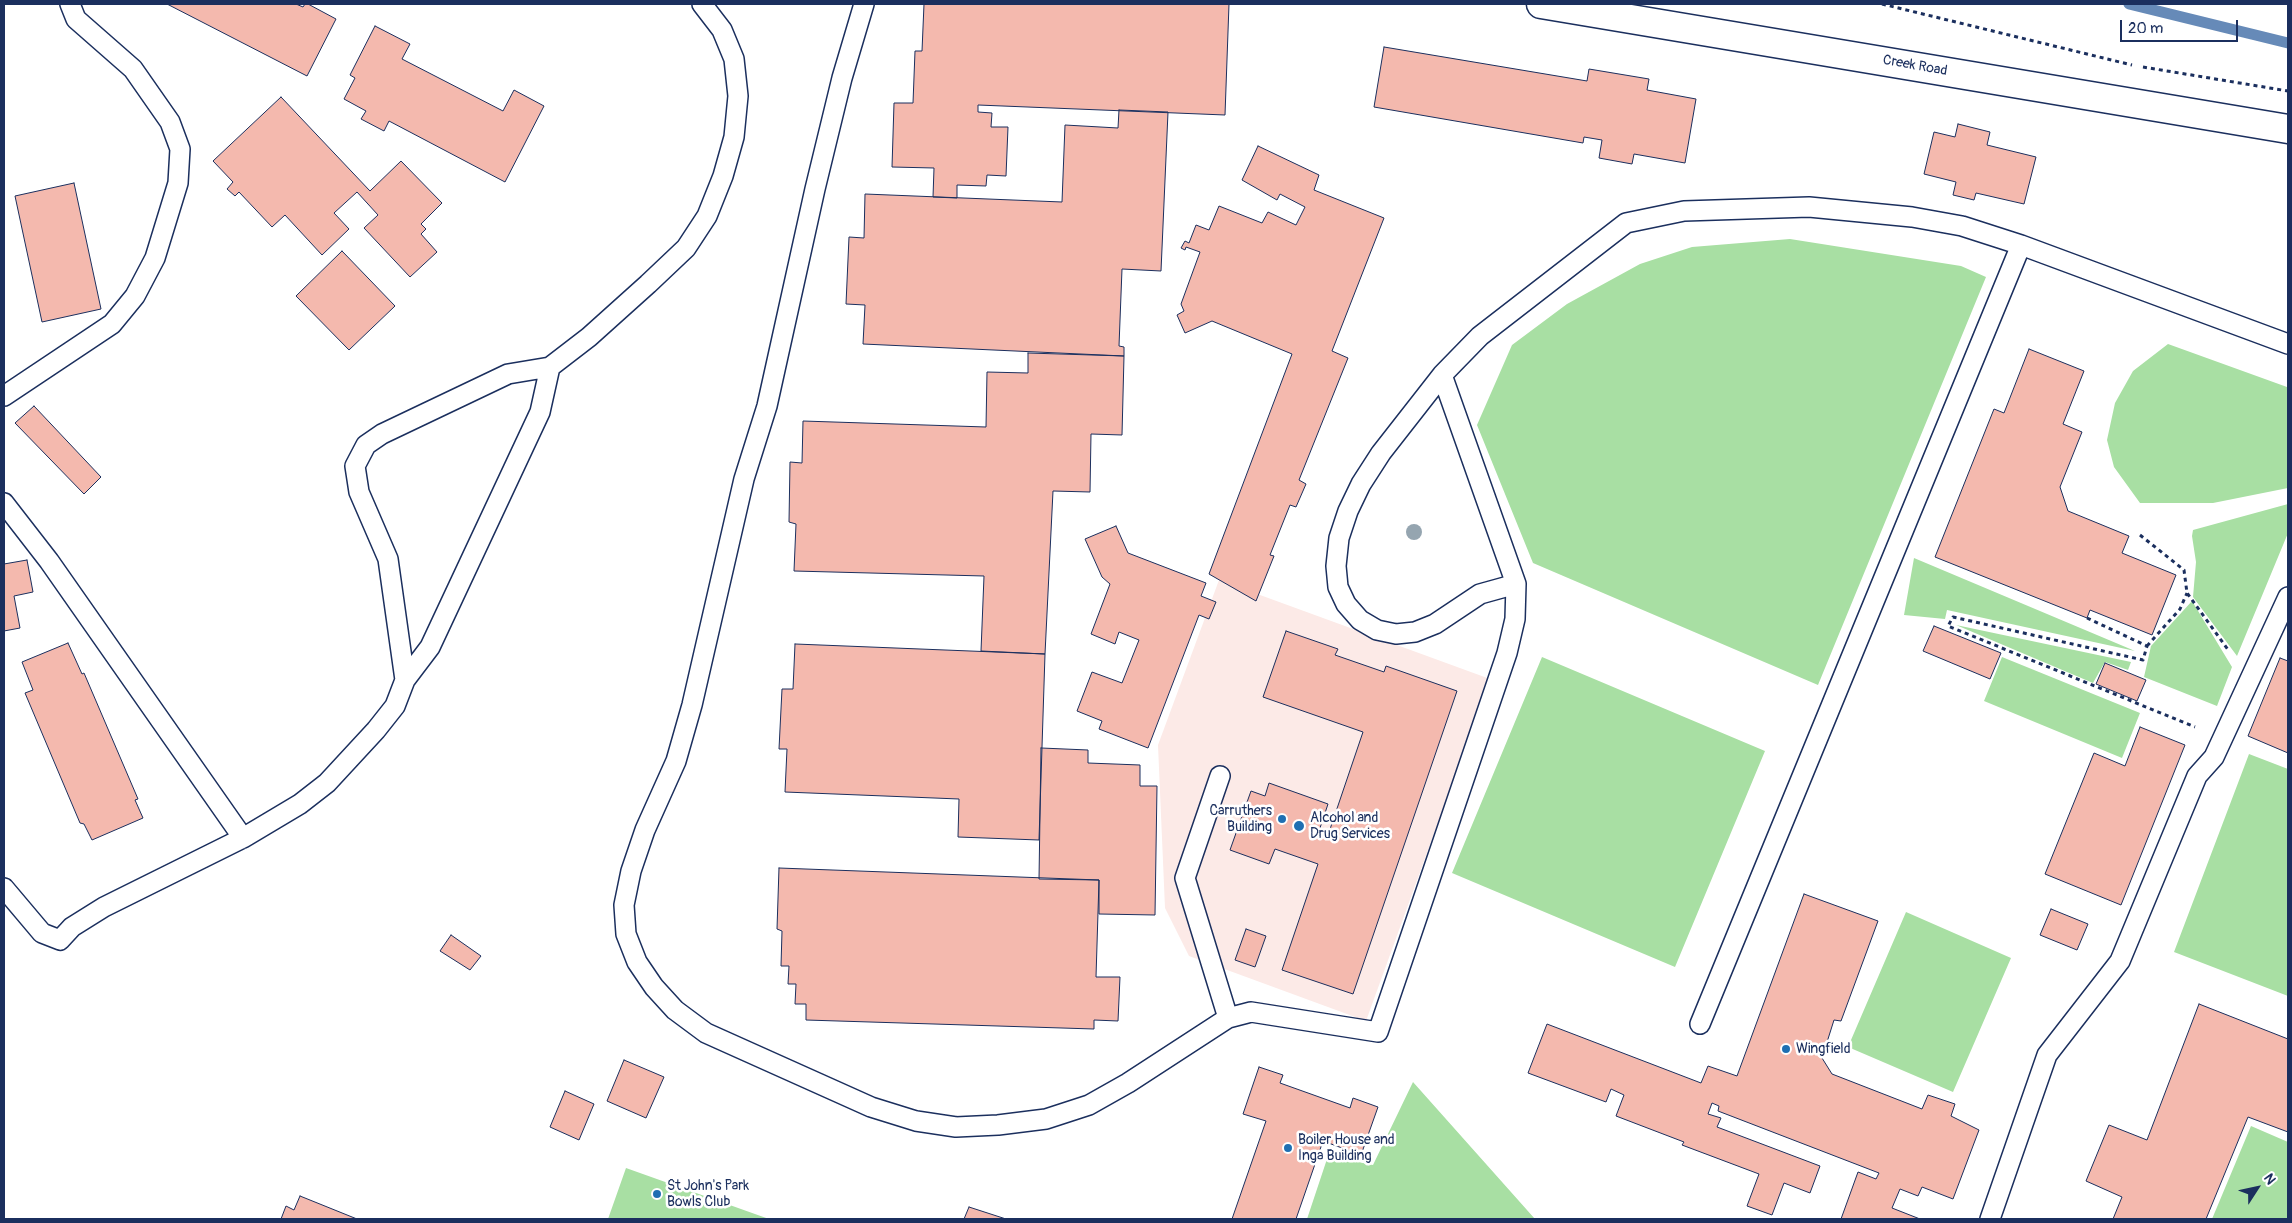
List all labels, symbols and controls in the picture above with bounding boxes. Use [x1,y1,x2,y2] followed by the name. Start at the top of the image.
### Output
[2122,10,2240,42] scale bar
[2128,19,2163,38] text: 20 m
[1882,52,1948,80] street label: Creek Road
[1209,803,1272,836] place label: Carruthers Building
[1310,810,1390,842] place label: Alcohol and Drug Services
[1276,813,1288,825] marker: Carruthers Building
[1292,819,1306,833] marker: Alcohol and Drug Services
[1796,1041,1851,1057] place label: Wingfield
[1780,1043,1792,1055] marker: Wingfield
[1298,1132,1395,1164] place label: Boiler House and Inga Building
[1282,1142,1294,1154] marker: Boiler House and Inga Building
[2232,1163,2282,1213] north arrow
[2260,1170,2279,1188] text: N
[667,1178,749,1210] place label: St John's Park Bowls Club
[651,1188,663,1200] marker: St John's Park Bowls Club

